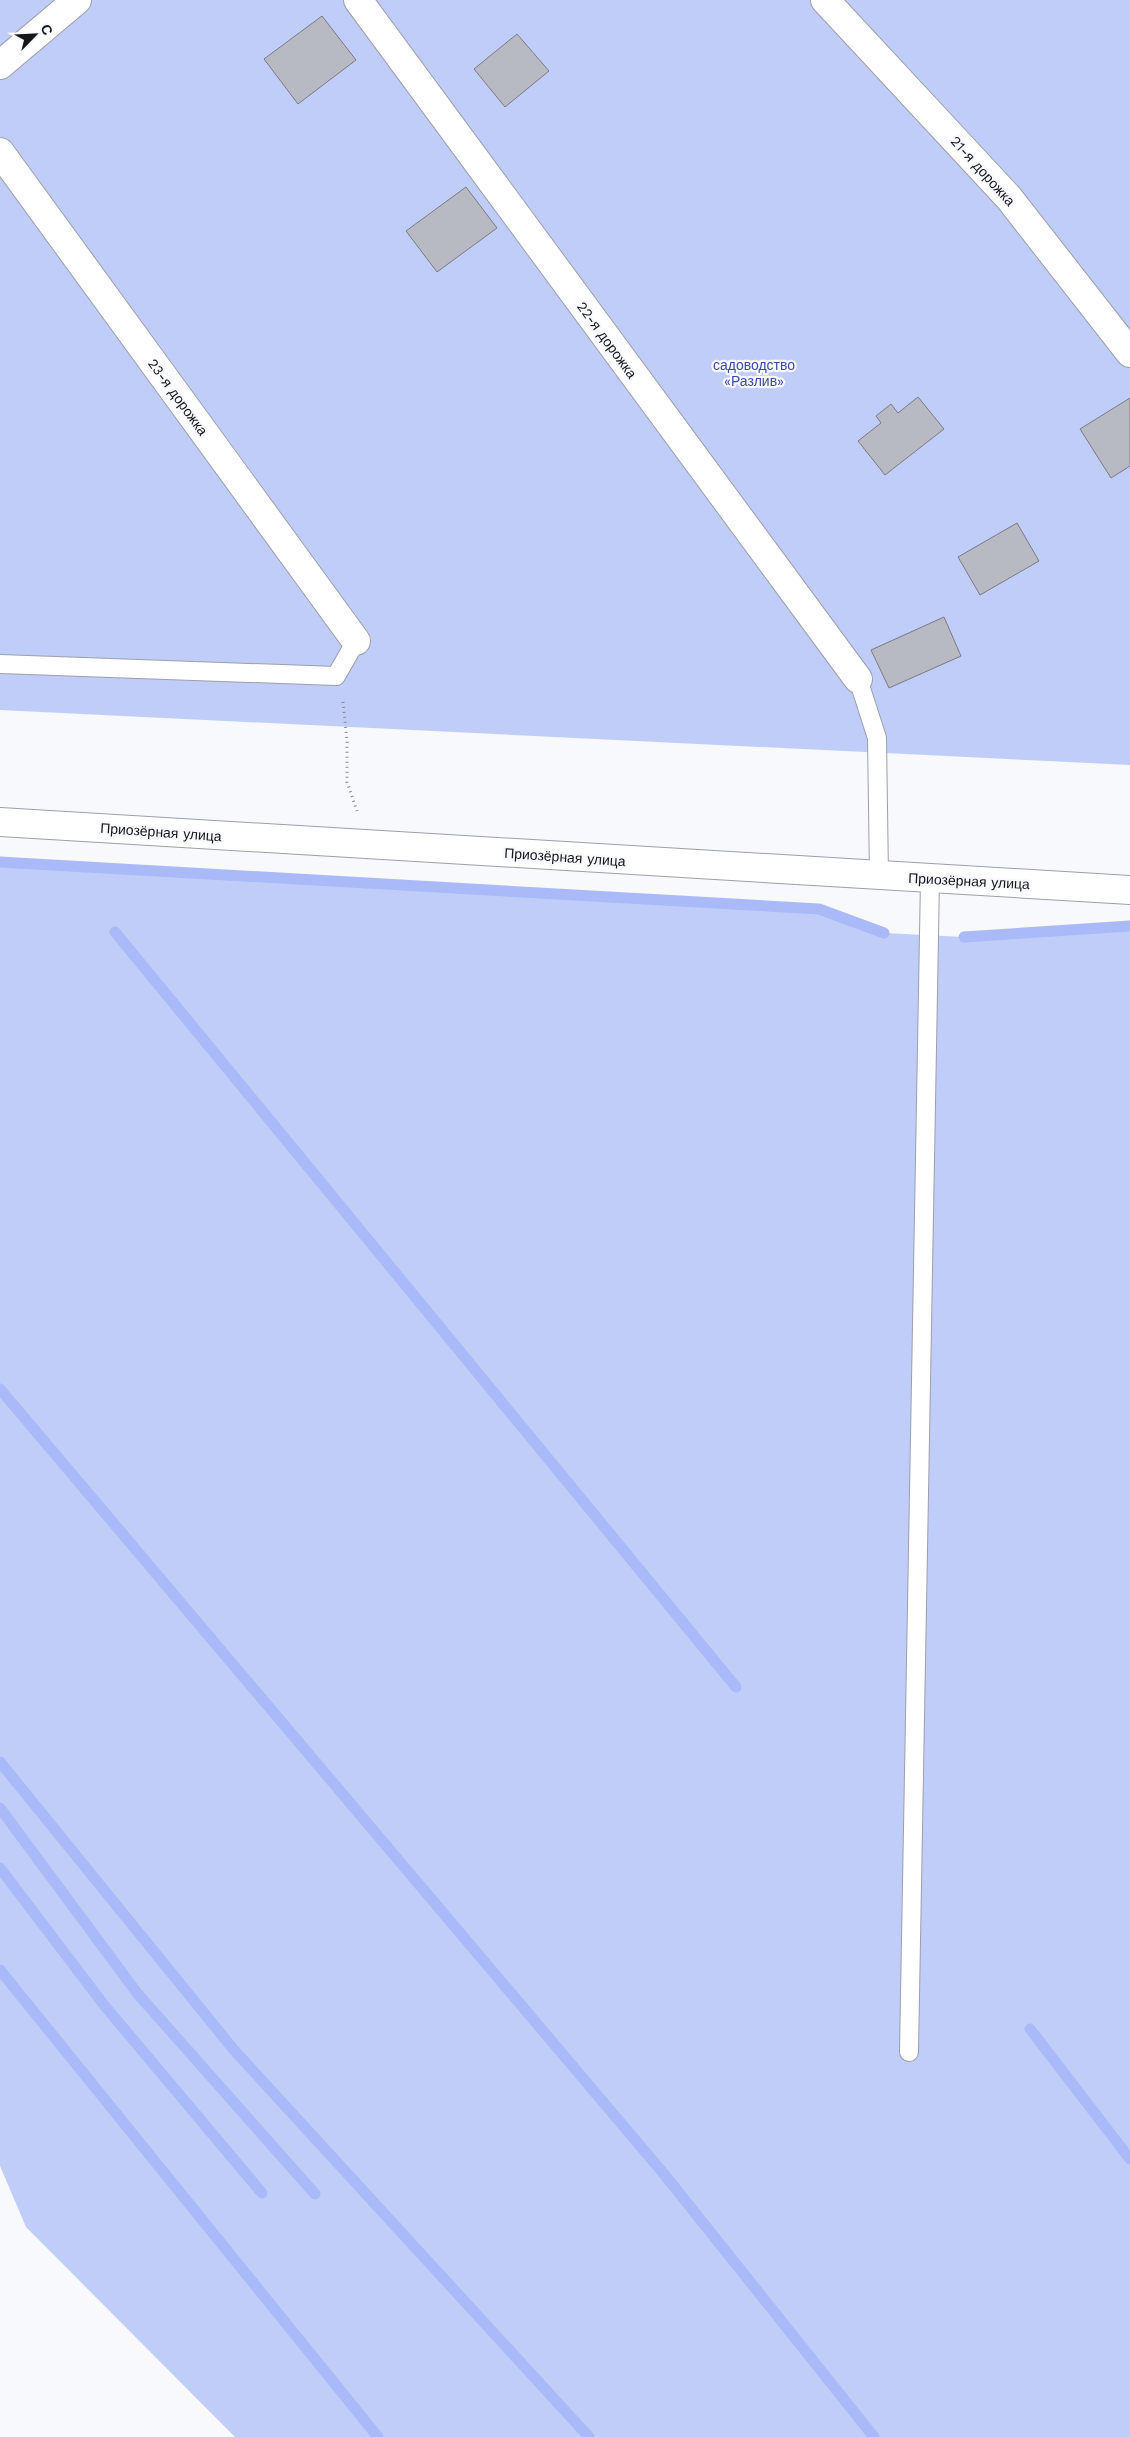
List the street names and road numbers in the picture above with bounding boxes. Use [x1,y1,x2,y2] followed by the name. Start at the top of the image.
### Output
[948,133,1019,209] street label: 21-я дорожка
[574,299,640,381] street label: 22-я дорожка
[145,356,211,439] street label: 23-я дорожка
[100,820,222,844] street label: Приозёрная улица
[504,845,626,869] street label: Приозёрная улица
[908,870,1030,892] street label: Приозёрная улица

